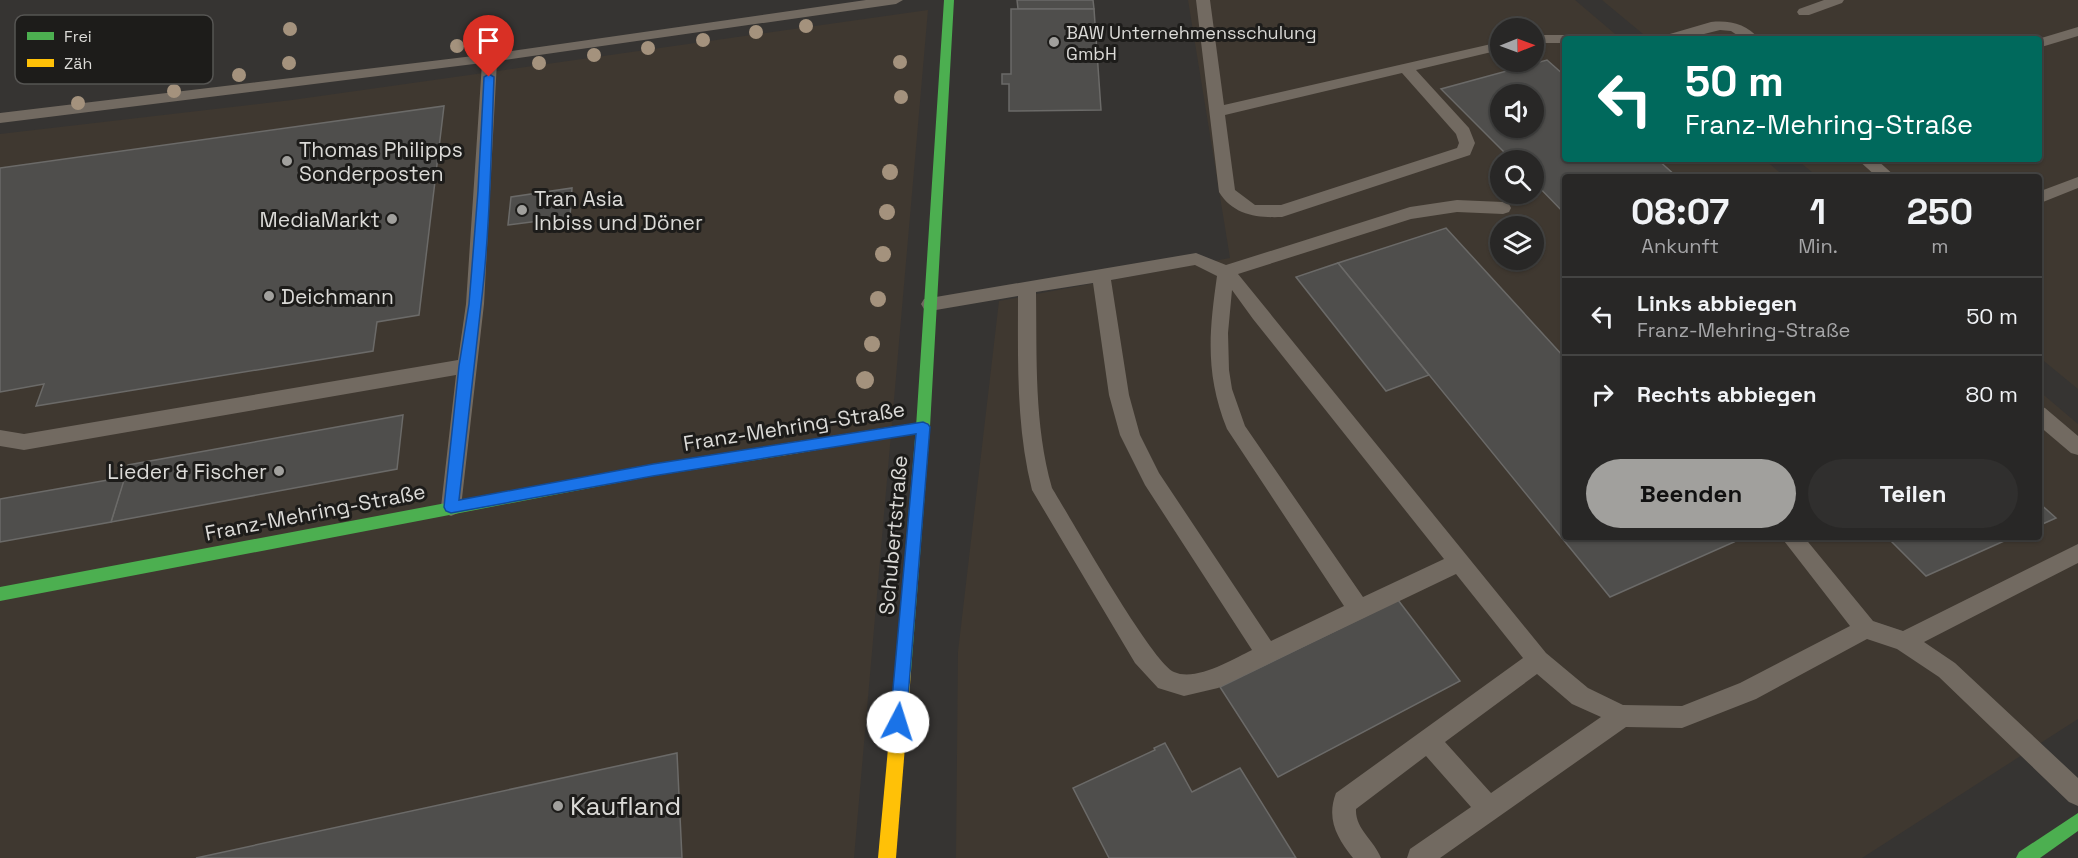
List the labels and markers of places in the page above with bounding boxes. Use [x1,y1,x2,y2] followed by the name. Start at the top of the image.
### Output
[463,15,514,77] pin
[1066,21,1317,65] place label: BAW Unternehmensschulung GmbH
[1047,35,1061,49] marker: BAW Unternehmensschulung GmbH
[299,136,463,187] place label: Thomas Philipps Sonderposten
[280,154,294,168] marker: Thomas Philipps Sonderposten
[534,185,703,236] place label: Tran Asia Inbiss und Döner
[515,203,529,217] marker: Tran Asia Inbiss und Döner
[260,206,380,233] place label: MediaMarkt
[385,212,399,226] marker: MediaMarkt
[281,283,394,310] place label: Deichmann
[262,289,276,303] marker: Deichmann
[107,458,267,485] place label: Lieder & Fischer
[272,464,286,478] marker: Lieder & Fischer
[570,789,681,823] place label: Kaufland
[551,799,565,813] marker: Kaufland

